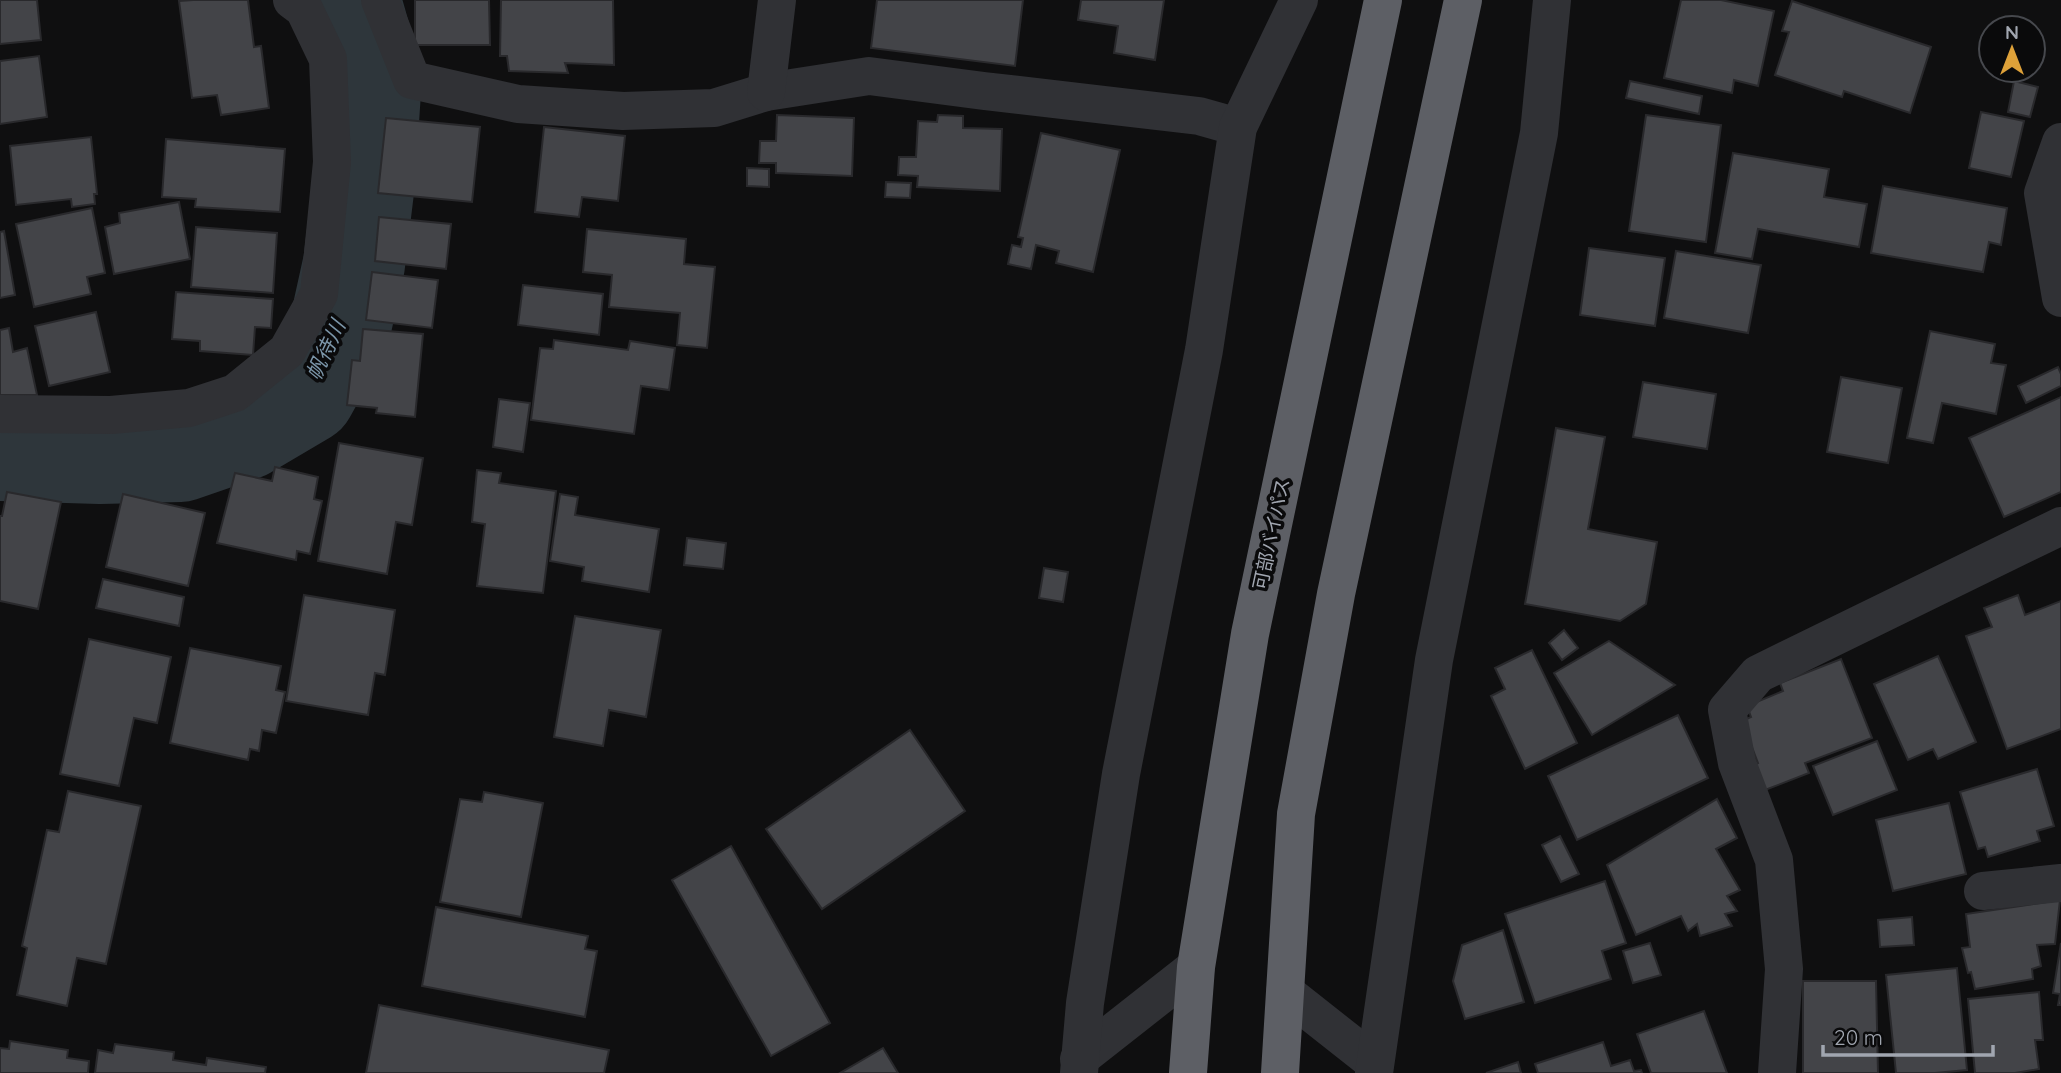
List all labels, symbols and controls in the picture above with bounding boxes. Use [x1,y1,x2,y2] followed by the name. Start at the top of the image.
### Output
[1977,14,2047,84] north arrow
[2005,20,2019,44] text: N
[300,314,351,384] water label: 帆待川
[1247,476,1295,592] street label: 可部バイパス
[1823,1014,1993,1058] scale bar
[1834,1024,1883,1050] text: 20 m

